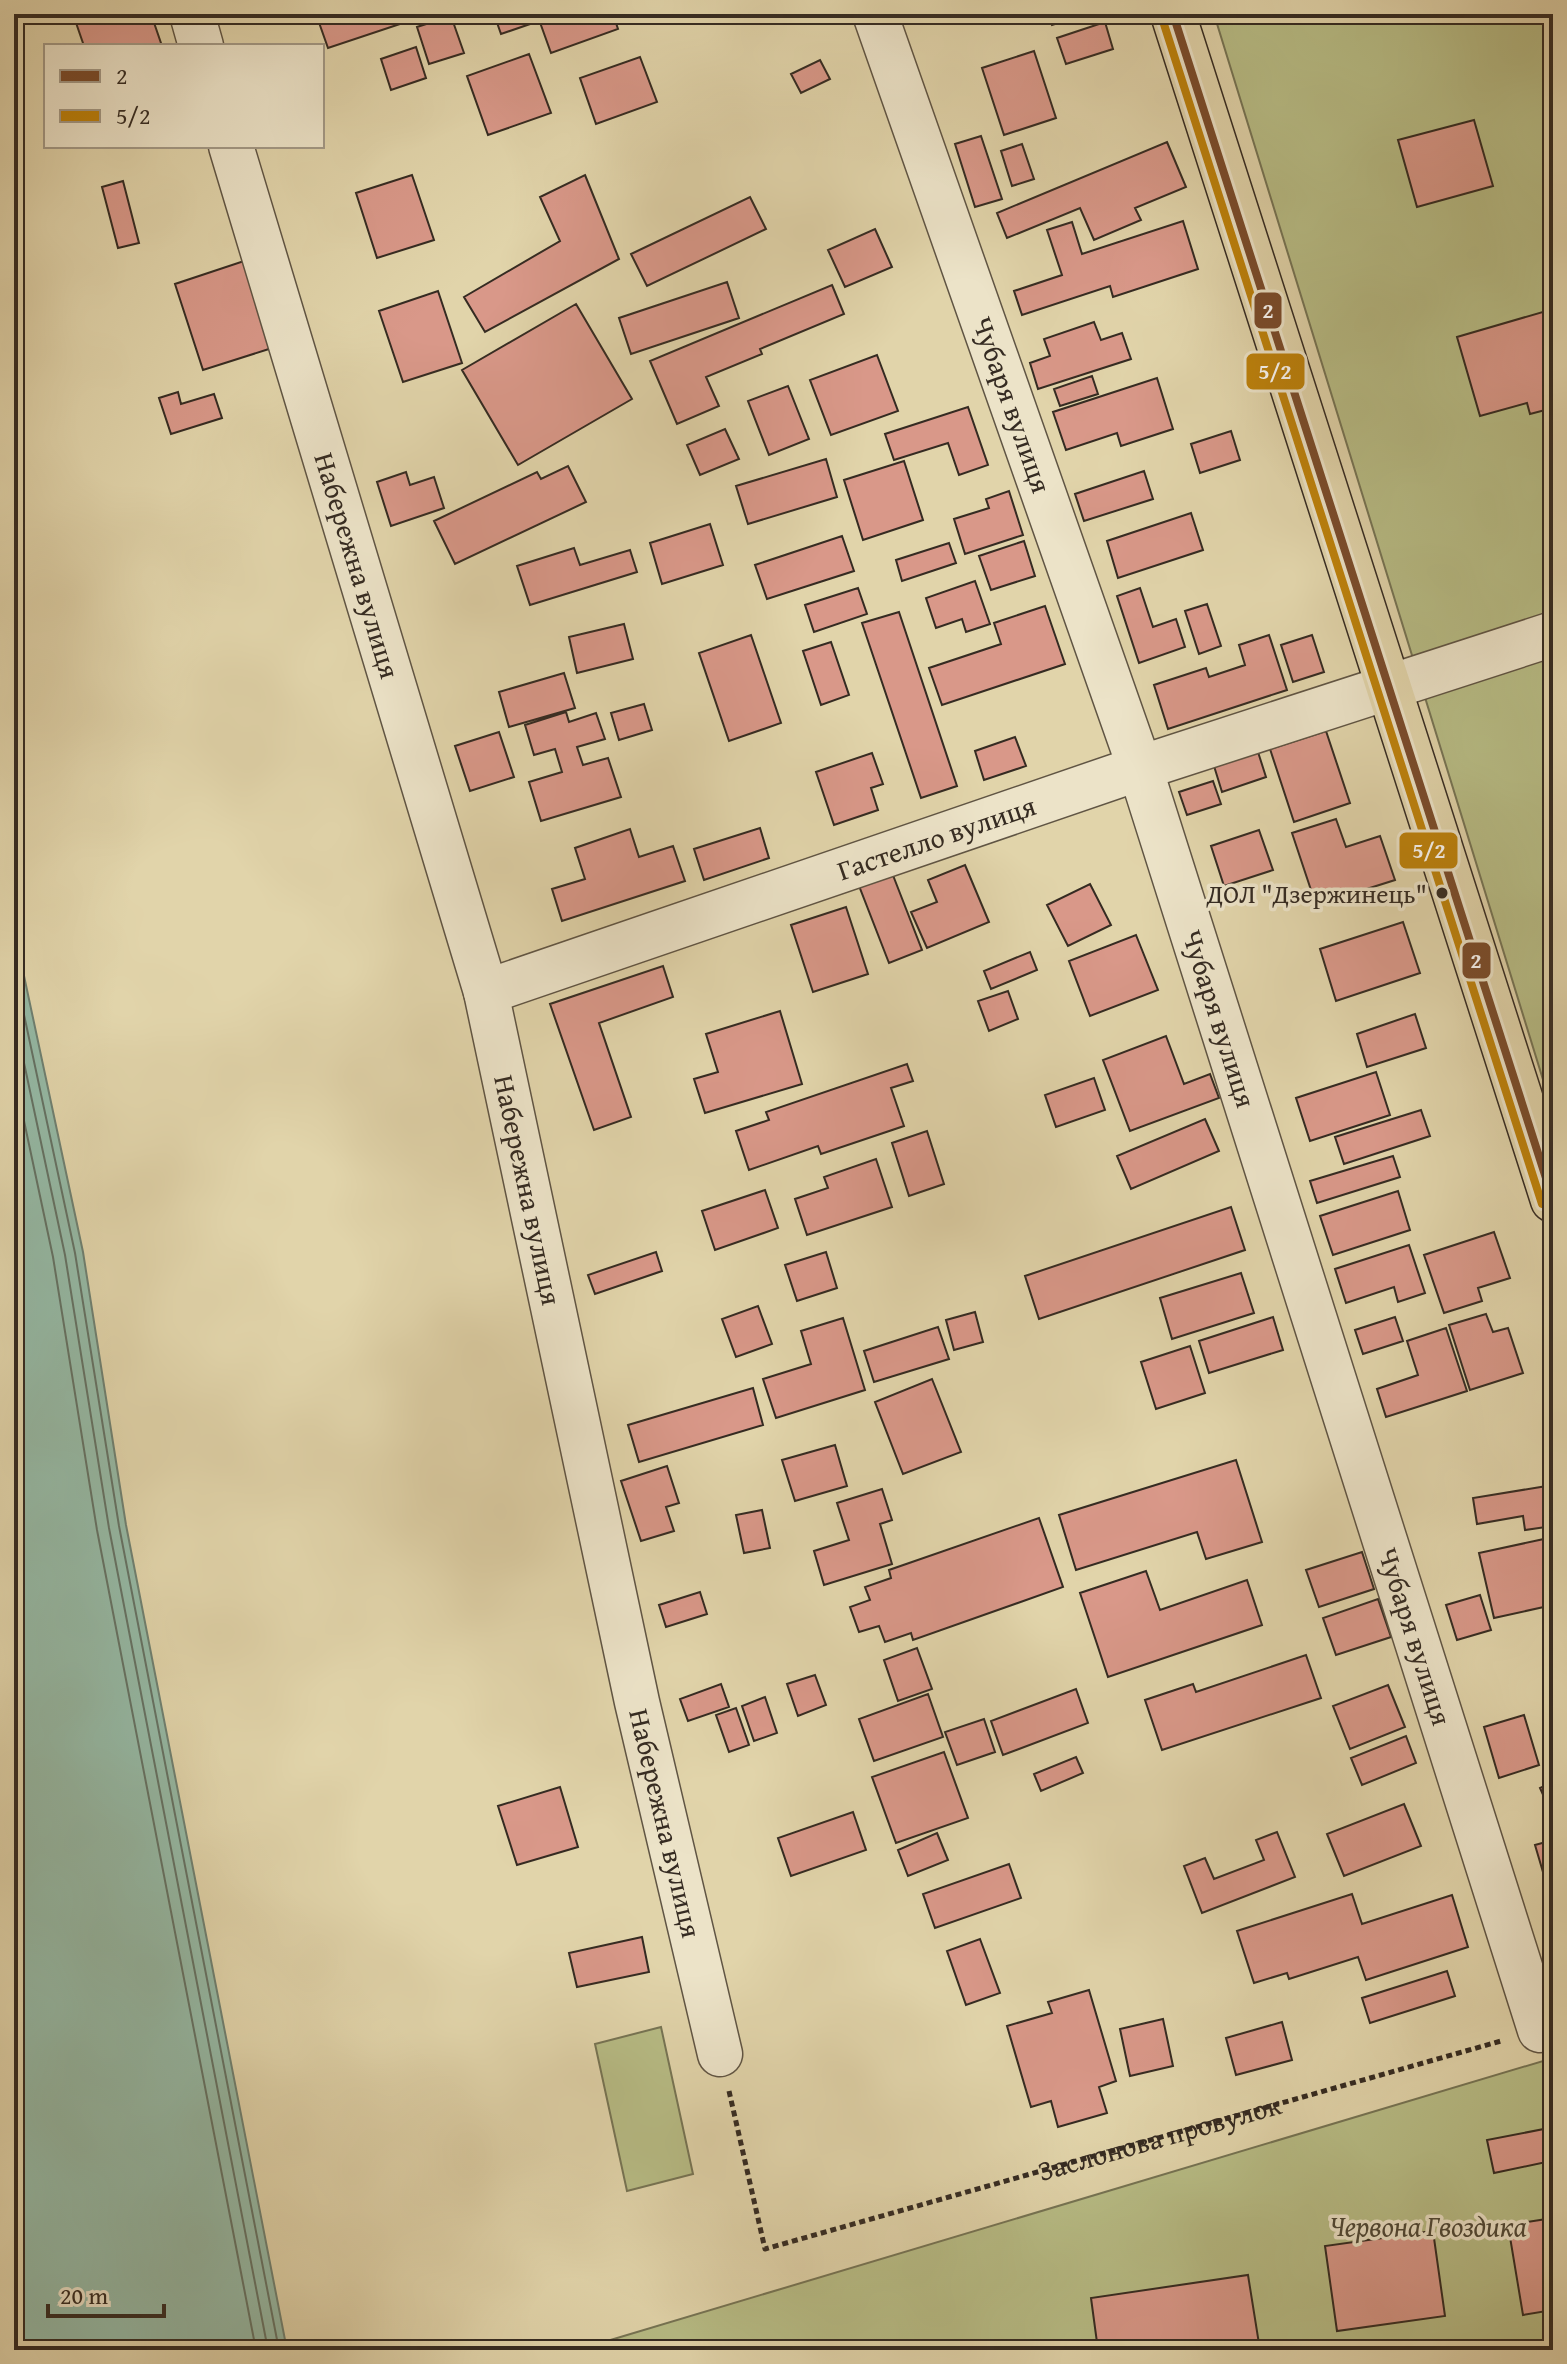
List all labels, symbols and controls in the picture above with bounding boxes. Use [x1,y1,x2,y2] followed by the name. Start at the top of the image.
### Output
[44,44,324,148] legend
[116,58,128,93] text: 2
[116,98,150,133] text: 5/2
[1253,291,1283,330] line badge: 2
[1262,294,1274,326] text: 2
[963,311,1063,498] street label: Чубаря вулиця
[1245,352,1306,391] line badge: 5/2
[1258,355,1292,387] text: 5/2
[304,447,411,683] street label: Набережна вулиця
[831,784,1041,890] street label: Гастелло вулиця
[1398,831,1459,870] line badge: 5/2
[1412,834,1446,866] text: 5/2
[1206,874,1427,913] place label: ДОЛ "Дзержинець"
[1434,885,1450,901] marker: ДОЛ "Дзержинець"
[1172,924,1267,1113] street label: Чубаря вулиця
[1461,941,1492,980] line badge: 2
[1470,944,1482,976] text: 2
[484,1071,573,1309] street label: Набережна вулиця
[1368,1542,1463,1730] street label: Чубаря вулиця
[619,1704,713,1942] street label: Набережна вулиця
[1033,2083,1286,2191] street label: Заслонова провулок
[1329,2205,1527,2246] park label: Червона Гвоздика
[48,2268,164,2318] scale bar
[60,2278,108,2313] text: 20 m

